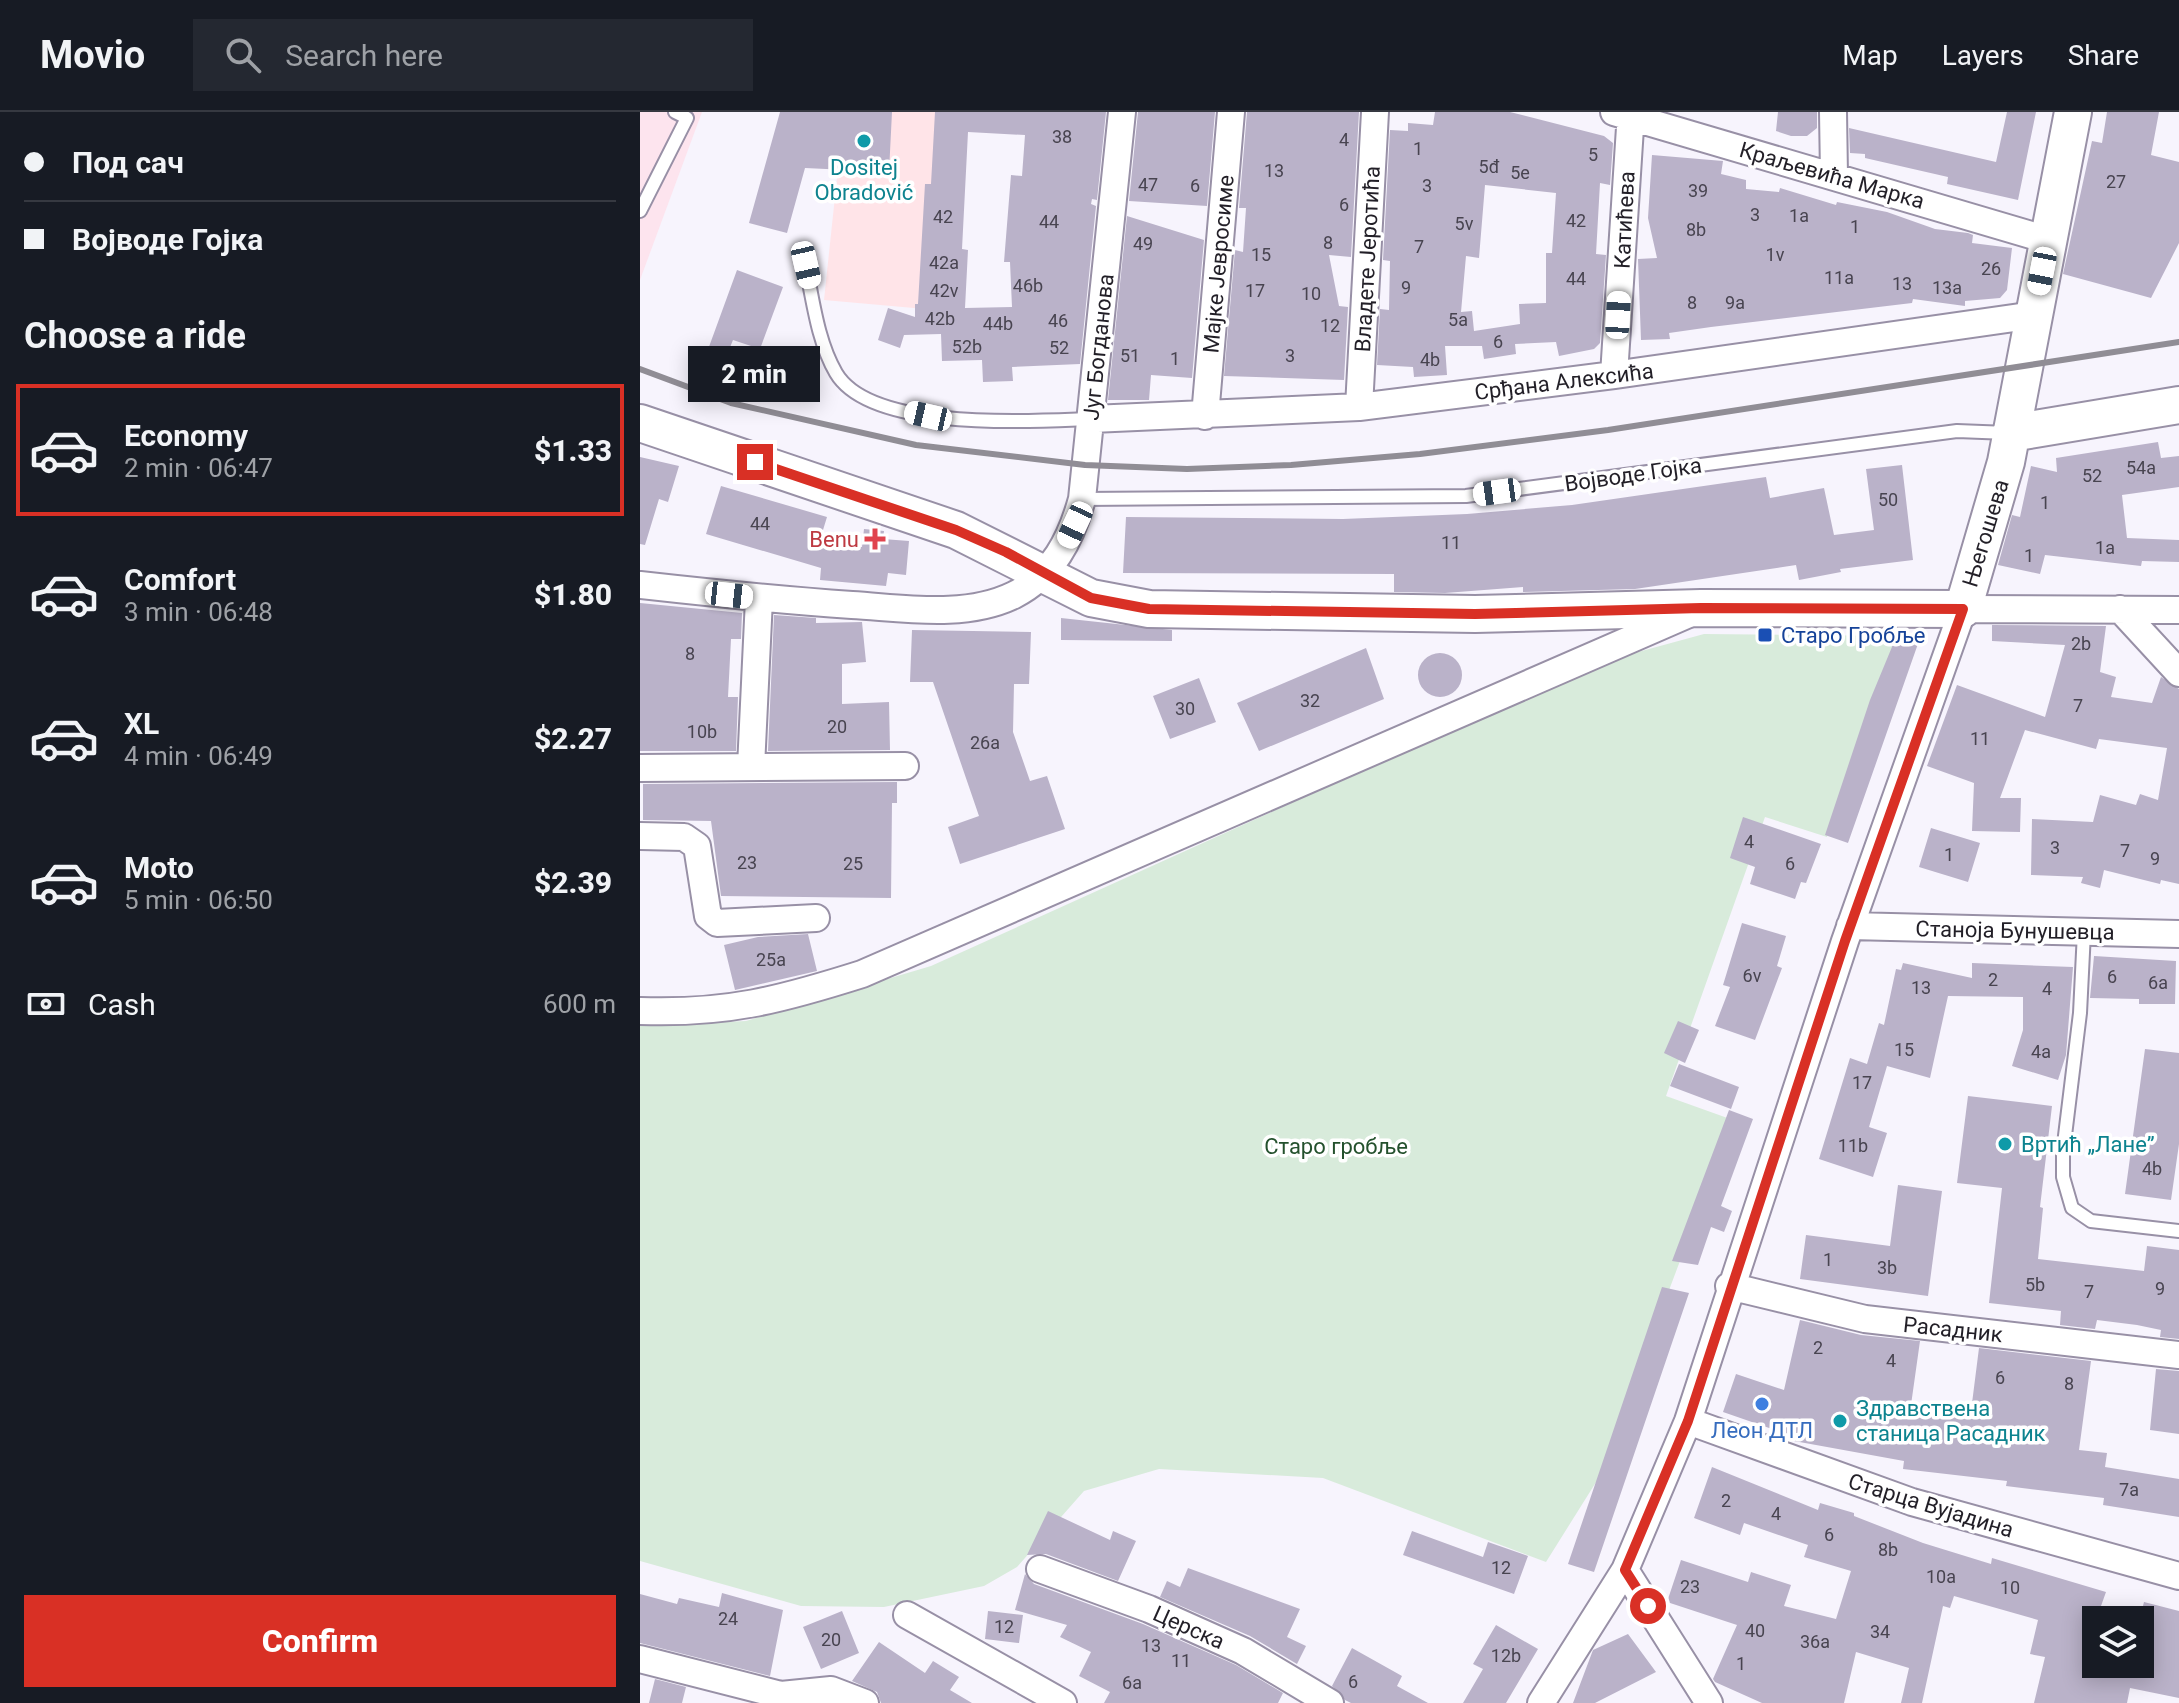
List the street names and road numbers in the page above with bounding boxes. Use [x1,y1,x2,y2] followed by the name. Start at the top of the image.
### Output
[1737,137,1927,214] street label: Краљевића Марка
[1350,165,1385,353] street label: Владете Јеротића
[1609,170,1640,270] street label: Катићева
[1198,174,1239,354] street label: Мајке Јевросиме
[1078,272,1119,422] street label: Југ Богданова
[1473,358,1655,405] street label: Срђана Алексића
[1563,453,1703,496] street label: Војводе Гојка
[1957,476,2014,590] street label: Његошева
[1915,916,2115,945] street label: Станоја Бунушевца
[1902,1312,2004,1347] street label: Расадник
[1845,1468,2017,1543] street label: Старца Вујадина
[1149,1601,1228,1654] street label: Церска

